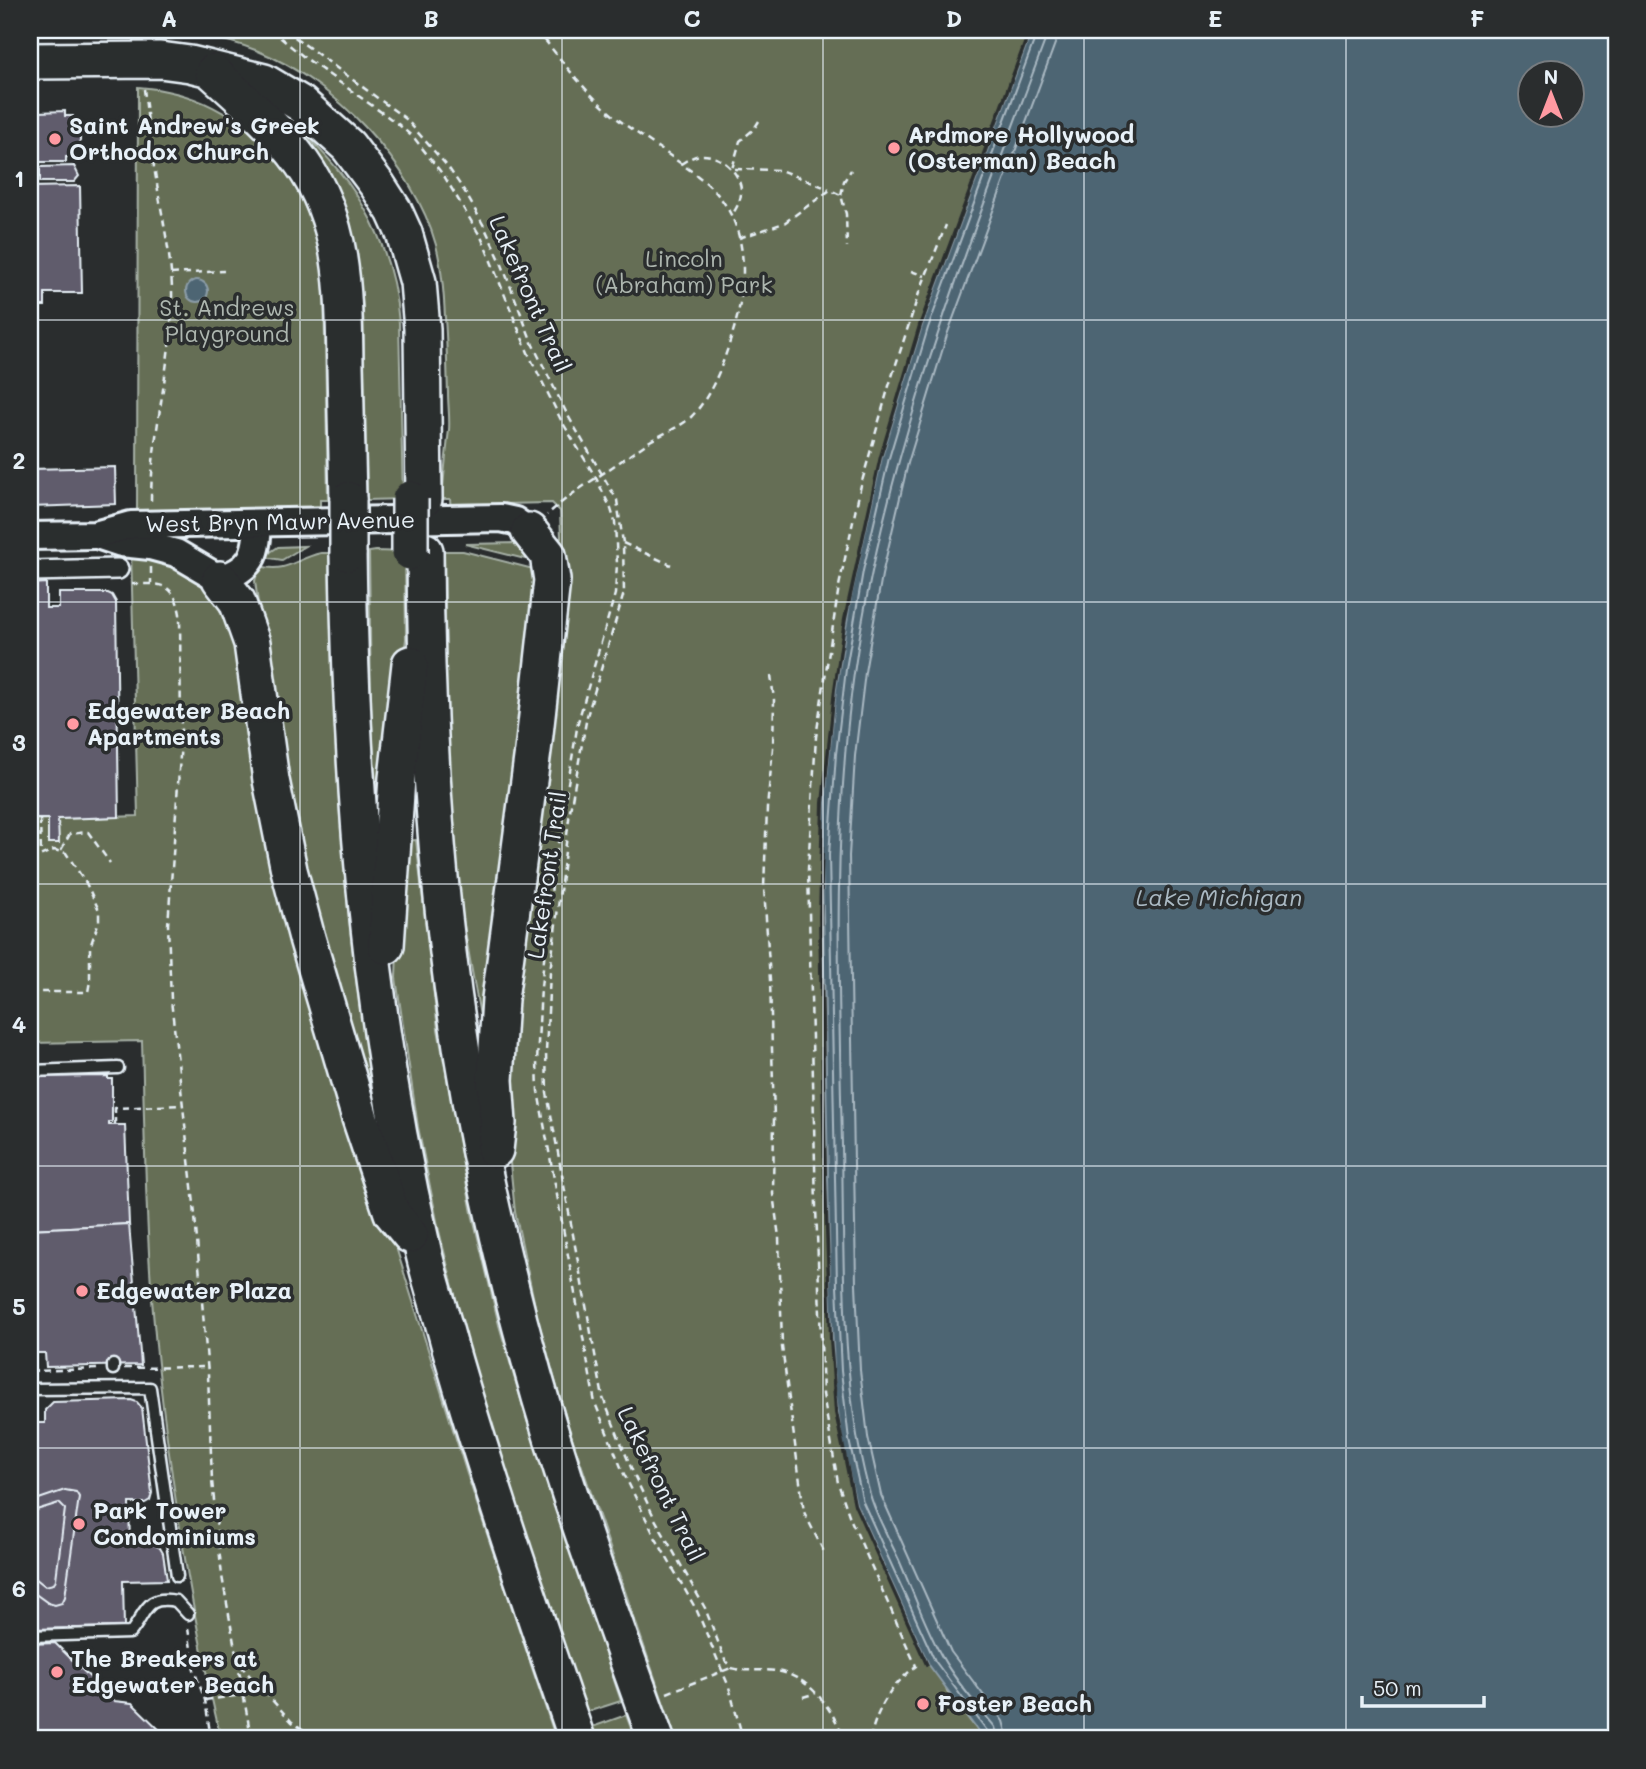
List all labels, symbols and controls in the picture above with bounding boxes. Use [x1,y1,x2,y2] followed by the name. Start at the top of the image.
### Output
[161,3,177,33] text: A
[423,3,439,33] text: B
[683,3,701,33] text: C
[946,3,962,33] text: D
[1208,3,1222,33] text: E
[1470,3,1484,33] text: F
[1516,60,1586,130] north arrow
[1544,64,1558,89] text: N
[69,110,320,166] place label: Saint Andrew's Greek Orthodox Church
[908,119,1134,175] place label: Ardmore Hollywood (Osterman) Beach
[47,131,63,147] marker: Saint Andrew's Greek Orthodox Church
[886,140,902,156] marker: Ardmore Hollywood (Osterman) Beach
[14,163,24,193] text: 1
[483,210,579,377] street label: Lakefront Trail
[595,243,773,299] park label: Lincoln (Abraham) Park
[159,292,295,348] park label: St. Andrews Playground
[13,445,25,475] text: 2
[145,504,415,538] street label: West Bryn Mawr Avenue
[87,695,290,751] place label: Edgewater Beach Apartments
[65,716,81,732] marker: Edgewater Beach Apartments
[12,727,26,757] text: 3
[519,789,573,960] street label: Lakefront Trail
[1136,881,1302,912] water label: Lake Michigan
[12,1009,26,1039] text: 4
[96,1275,292,1305] place label: Edgewater Plaza
[74,1283,90,1299] marker: Edgewater Plaza
[12,1291,26,1321] text: 5
[611,1401,712,1566] street label: Lakefront Trail
[93,1495,256,1551] place label: Park Tower Condominiums
[71,1516,87,1532] marker: Park Tower Condominiums
[12,1573,26,1603] text: 6
[71,1643,274,1699] place label: The Breakers at Edgewater Beach
[49,1664,65,1680] marker: The Breakers at Edgewater Beach
[1362,1664,1485,1708] scale bar
[1373,1674,1422,1701] text: 50 m
[937,1688,1092,1718] place label: Foster Beach
[915,1696,931,1712] marker: Foster Beach

